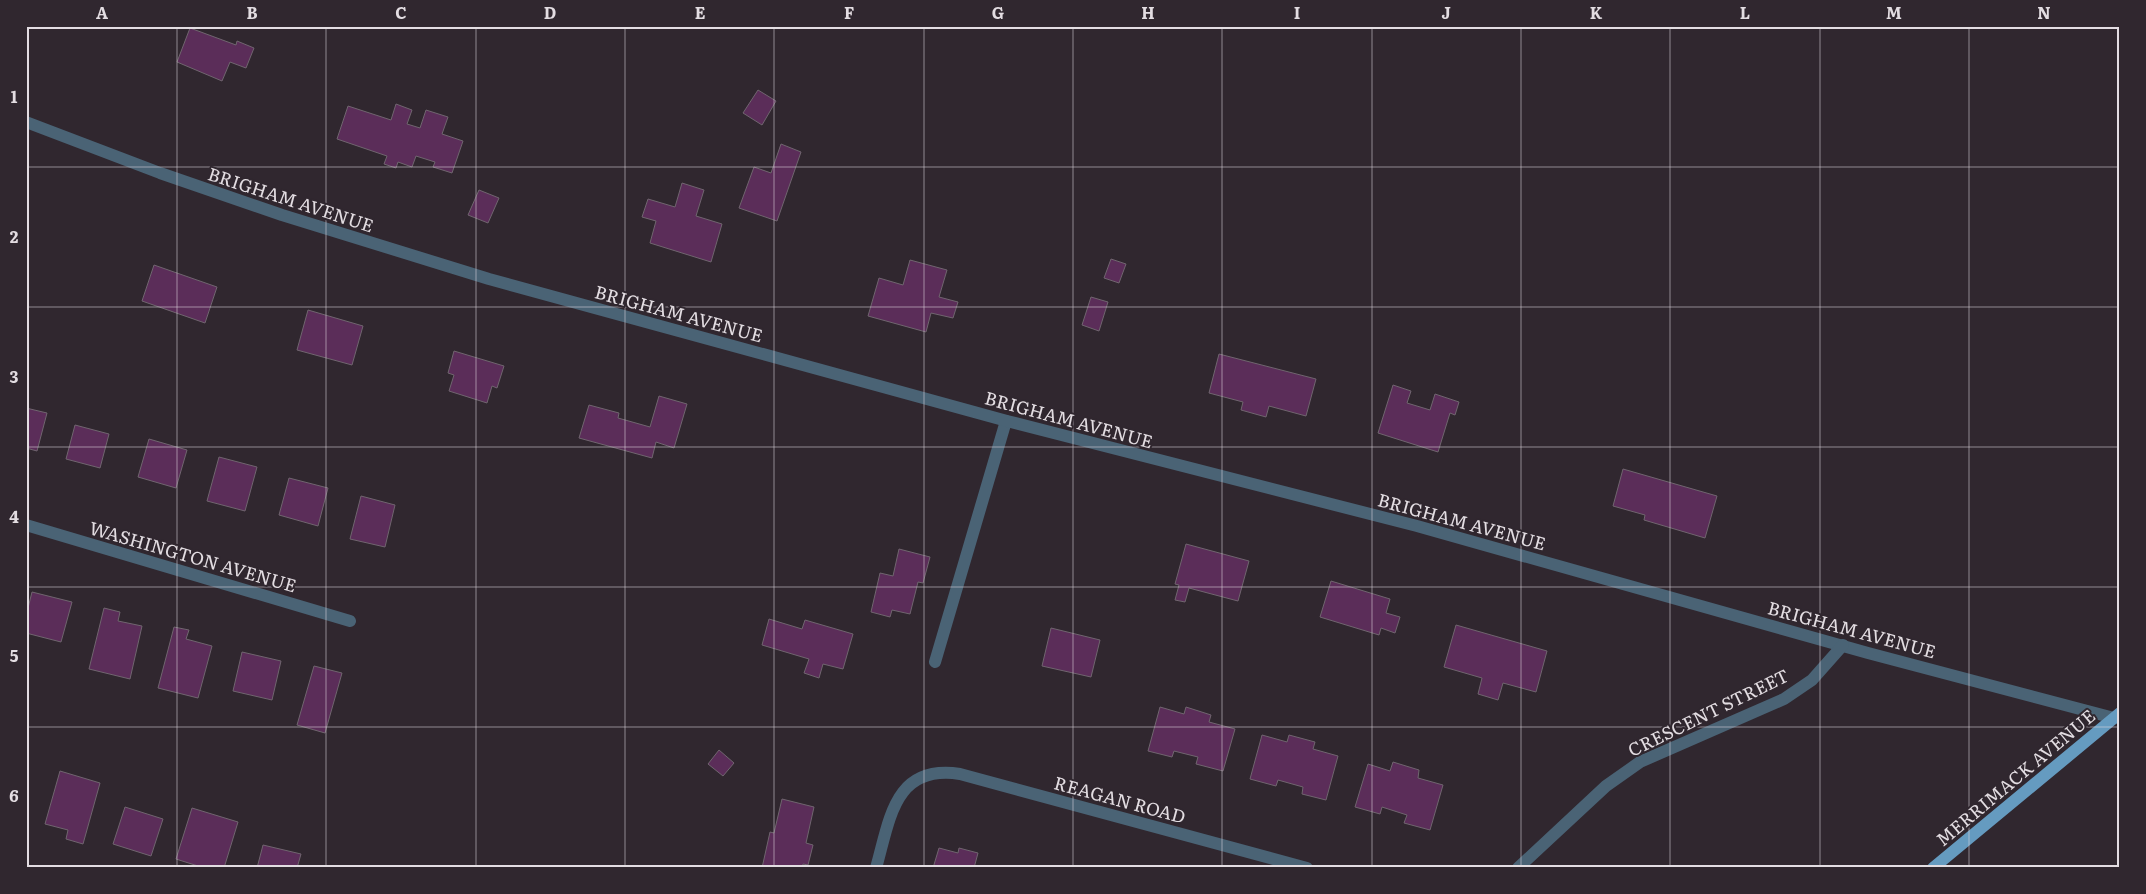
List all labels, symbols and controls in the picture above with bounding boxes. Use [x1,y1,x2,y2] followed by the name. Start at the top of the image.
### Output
[96,0,108,24] text: A
[246,0,258,24] text: B
[395,0,407,24] text: C
[544,0,556,24] text: D
[695,0,706,24] text: E
[844,0,854,24] text: F
[992,0,1004,24] text: G
[1141,0,1155,24] text: H
[1294,0,1300,24] text: I
[1441,0,1451,24] text: J
[1590,0,1603,24] text: K
[1740,0,1750,24] text: L
[1886,0,1902,24] text: M
[2037,0,2051,24] text: N
[11,84,18,108] text: 1
[205,159,377,239] street label: BRIGHAM AVENUE
[10,224,19,248] text: 2
[592,278,766,348] street label: BRIGHAM AVENUE
[10,364,19,388] text: 3
[982,384,1156,454] street label: BRIGHAM AVENUE
[1375,486,1549,556] street label: BRIGHAM AVENUE
[9,504,19,528] text: 4
[86,513,300,599] street label: WASHINGTON AVENUE
[1765,594,1939,664] street label: BRIGHAM AVENUE
[10,643,19,667] text: 5
[1623,661,1793,763] street label: CRESCENT STREET
[1929,702,2101,852] street label: MERRIMACK AVENUE
[1051,768,1189,830] street label: REAGAN ROAD
[9,783,19,807] text: 6

